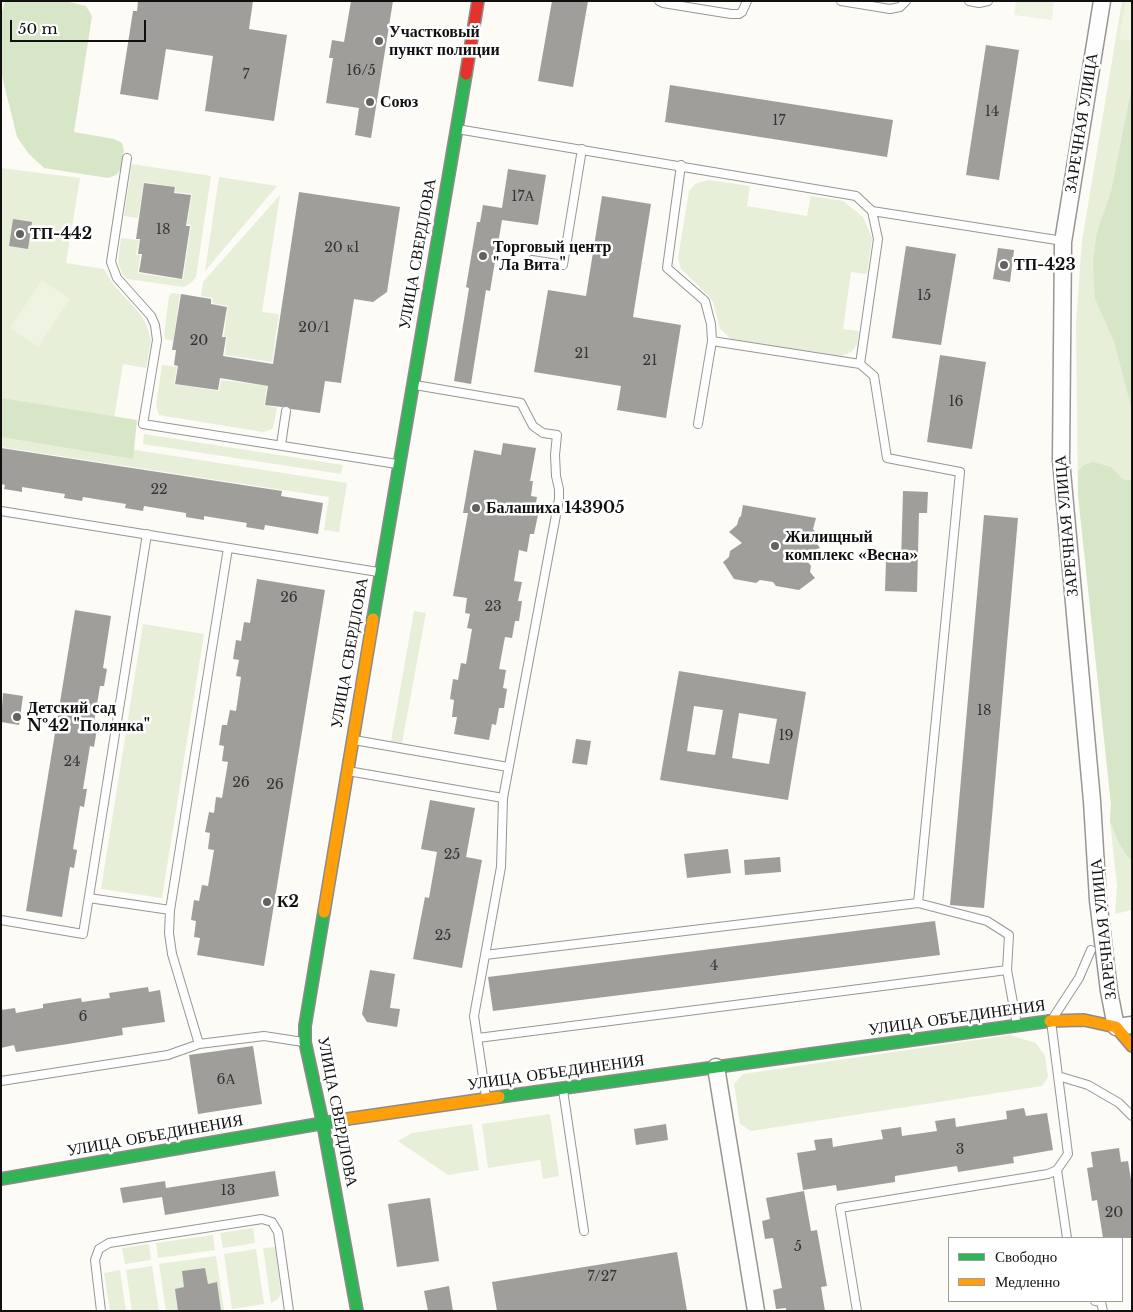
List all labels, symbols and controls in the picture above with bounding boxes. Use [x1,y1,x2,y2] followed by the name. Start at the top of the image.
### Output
[12,10,149,42] scale bar
[18,19,58,38] text: 50 m
[389,22,500,60] place label: Участковый пункт полиции
[373,35,385,47] marker: Участковый пункт полиции
[1061,51,1103,195] street label: ЗАРЕЧНАЯ УЛИЦА
[346,63,376,79] house number: 16/5
[242,67,250,83] house number: 7
[380,92,418,112] place label: Союз
[364,96,376,108] marker: Союз
[985,104,999,120] house number: 14
[772,113,786,129] house number: 17
[395,177,441,331] street label: УЛИЦА СВЕРДЛОВА
[511,189,535,205] house number: 17А
[156,222,170,238] house number: 18
[30,224,92,244] place label: ТП-442
[14,228,26,240] marker: ТП-442
[493,237,611,275] place label: Торговый центр "Ла Вита"
[324,240,360,256] house number: 20 к1
[477,250,489,262] marker: Торговый центр "Ла Вита"
[1014,255,1076,275] place label: ТП-423
[998,259,1010,271] marker: ТП-423
[917,288,931,304] house number: 15
[298,320,330,336] house number: 20/1
[190,333,208,349] house number: 20
[575,346,589,362] house number: 21
[643,353,657,369] house number: 21
[948,394,964,410] house number: 16
[1051,454,1083,598] street label: ЗАРЕЧНАЯ УЛИЦА
[150,482,168,498] house number: 22
[486,498,625,518] place label: Балашиха 143905
[470,502,482,514] marker: Балашиха 143905
[785,527,918,565] place label: Жилищный комплекс «Весна»
[769,540,781,552] marker: Жилищный комплекс «Весна»
[327,576,373,730] street label: УЛИЦА СВЕРДЛОВА
[280,590,298,606] house number: 26
[484,599,502,615] house number: 23
[27,698,150,736] place label: Детский сад №42 "Полянка"
[977,703,991,719] house number: 18
[11,711,23,723] marker: Детский сад №42 "Полянка"
[778,728,794,744] house number: 19
[64,754,80,770] house number: 24
[232,775,250,791] house number: 26
[266,777,284,793] house number: 26
[444,847,460,863] house number: 25
[1087,857,1121,1001] street label: ЗАРЕЧНАЯ УЛИЦА
[277,892,299,912] place label: К2
[261,896,273,908] marker: К2
[435,928,451,944] house number: 25
[710,958,718,974] house number: 4
[867,996,1047,1040] street label: УЛИЦА ОБЪЕДИНЕНИЯ
[78,1009,88,1025] house number: 6
[313,1035,361,1189] street label: УЛИЦА СВЕРДЛОВА
[466,1051,646,1095] street label: УЛИЦА ОБЪЕДИНЕНИЯ
[216,1072,236,1088] house number: 6А
[65,1111,245,1161] street label: УЛИЦА ОБЪЕДИНЕНИЯ
[956,1142,964,1158] house number: 3
[221,1183,235,1199] house number: 13
[1105,1205,1123,1221] house number: 20
[948,1237,1123,1302] legend
[794,1239,802,1255] house number: 5
[995,1247,1057,1266] text: Свободно
[588,1269,616,1285] house number: 7/27
[995,1272,1060,1291] text: Медленно

